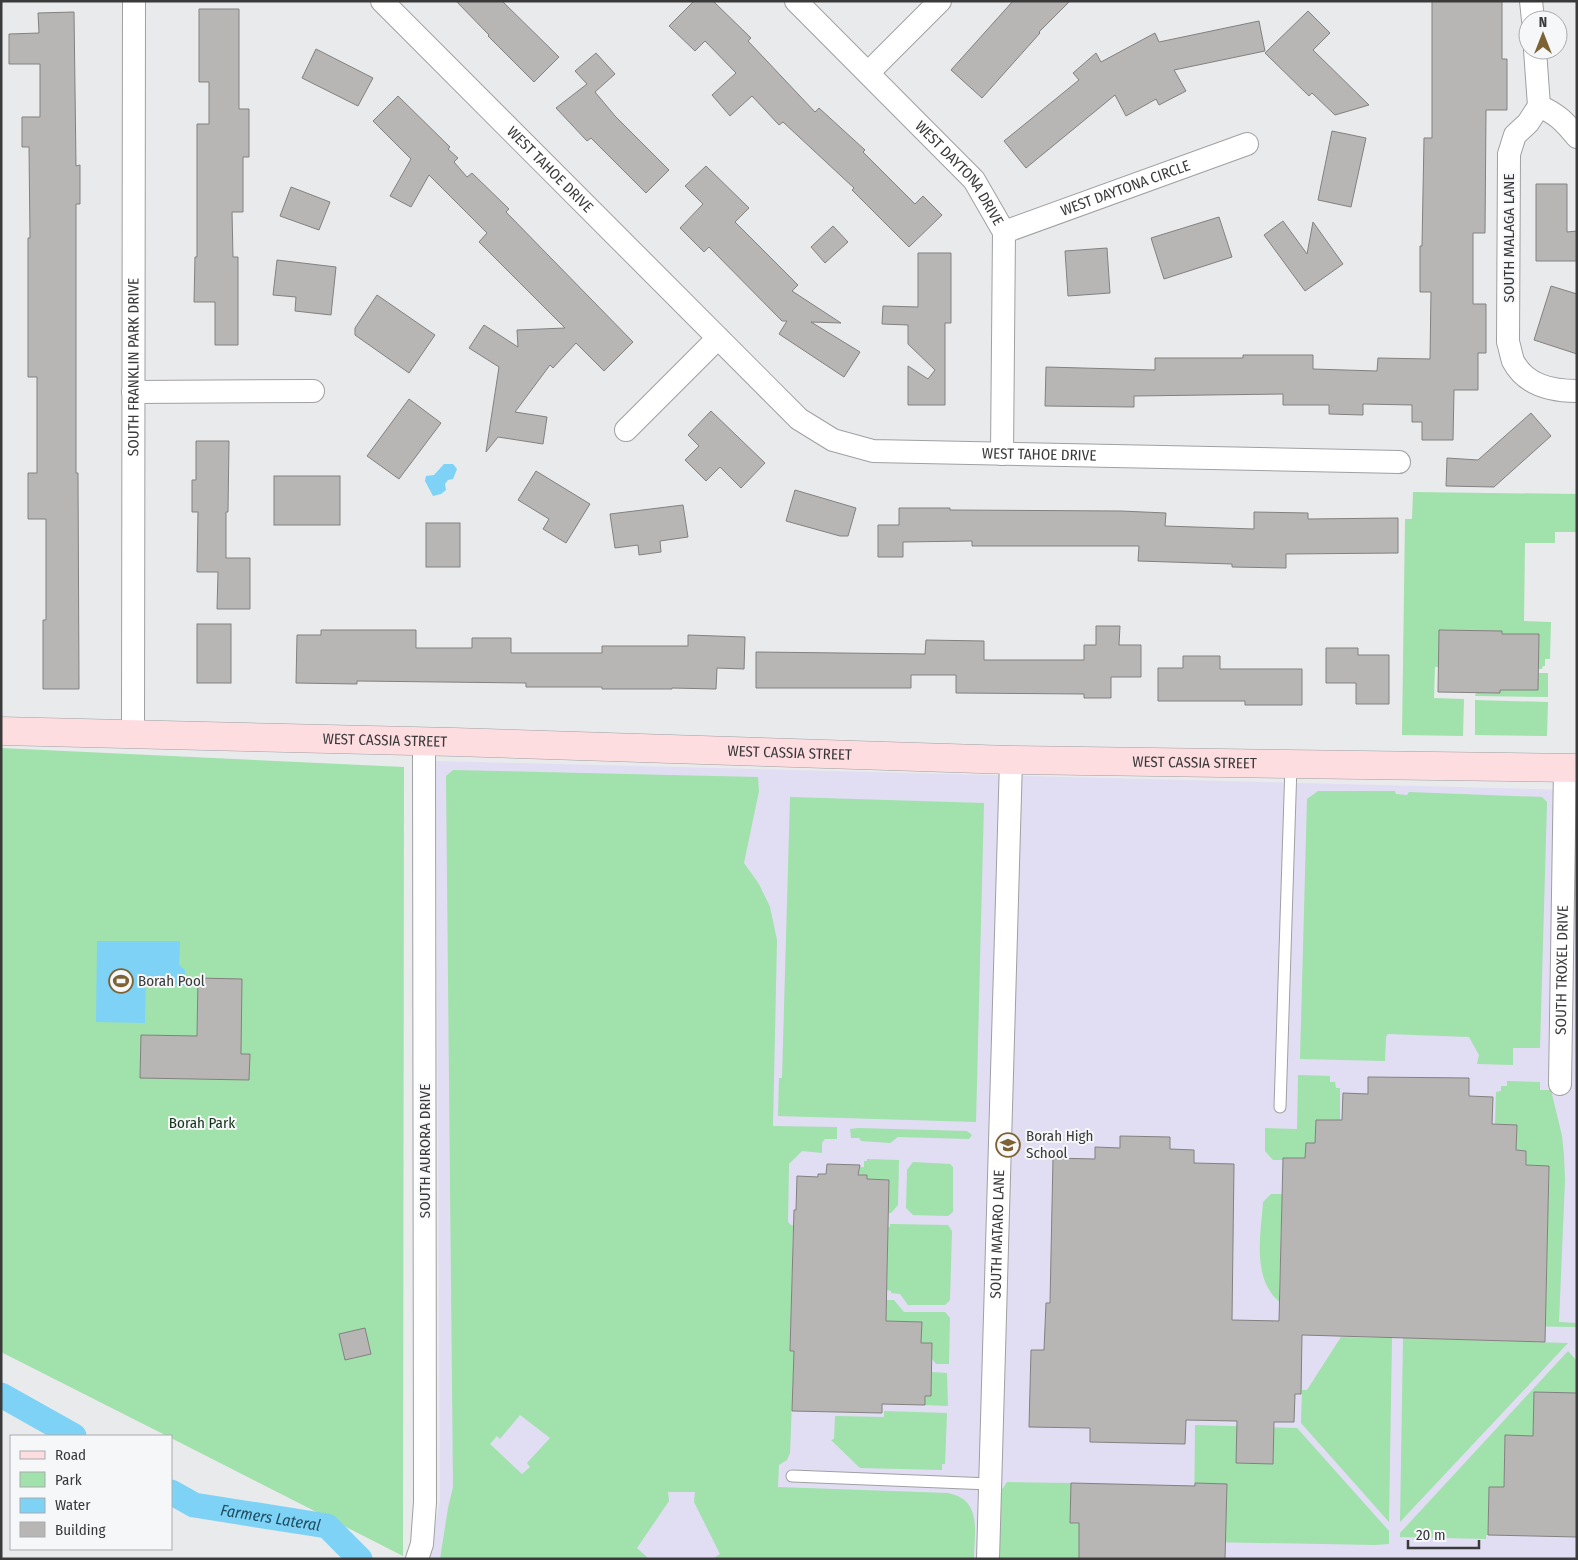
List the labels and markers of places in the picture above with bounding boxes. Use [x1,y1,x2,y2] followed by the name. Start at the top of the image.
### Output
[108,968,134,994] sports icon: Borah Pool
[138,972,205,990] place label: Borah Pool
[1026,1127,1093,1162] place label: Borah High School
[995,1132,1021,1158] school or university icon: Borah High School

